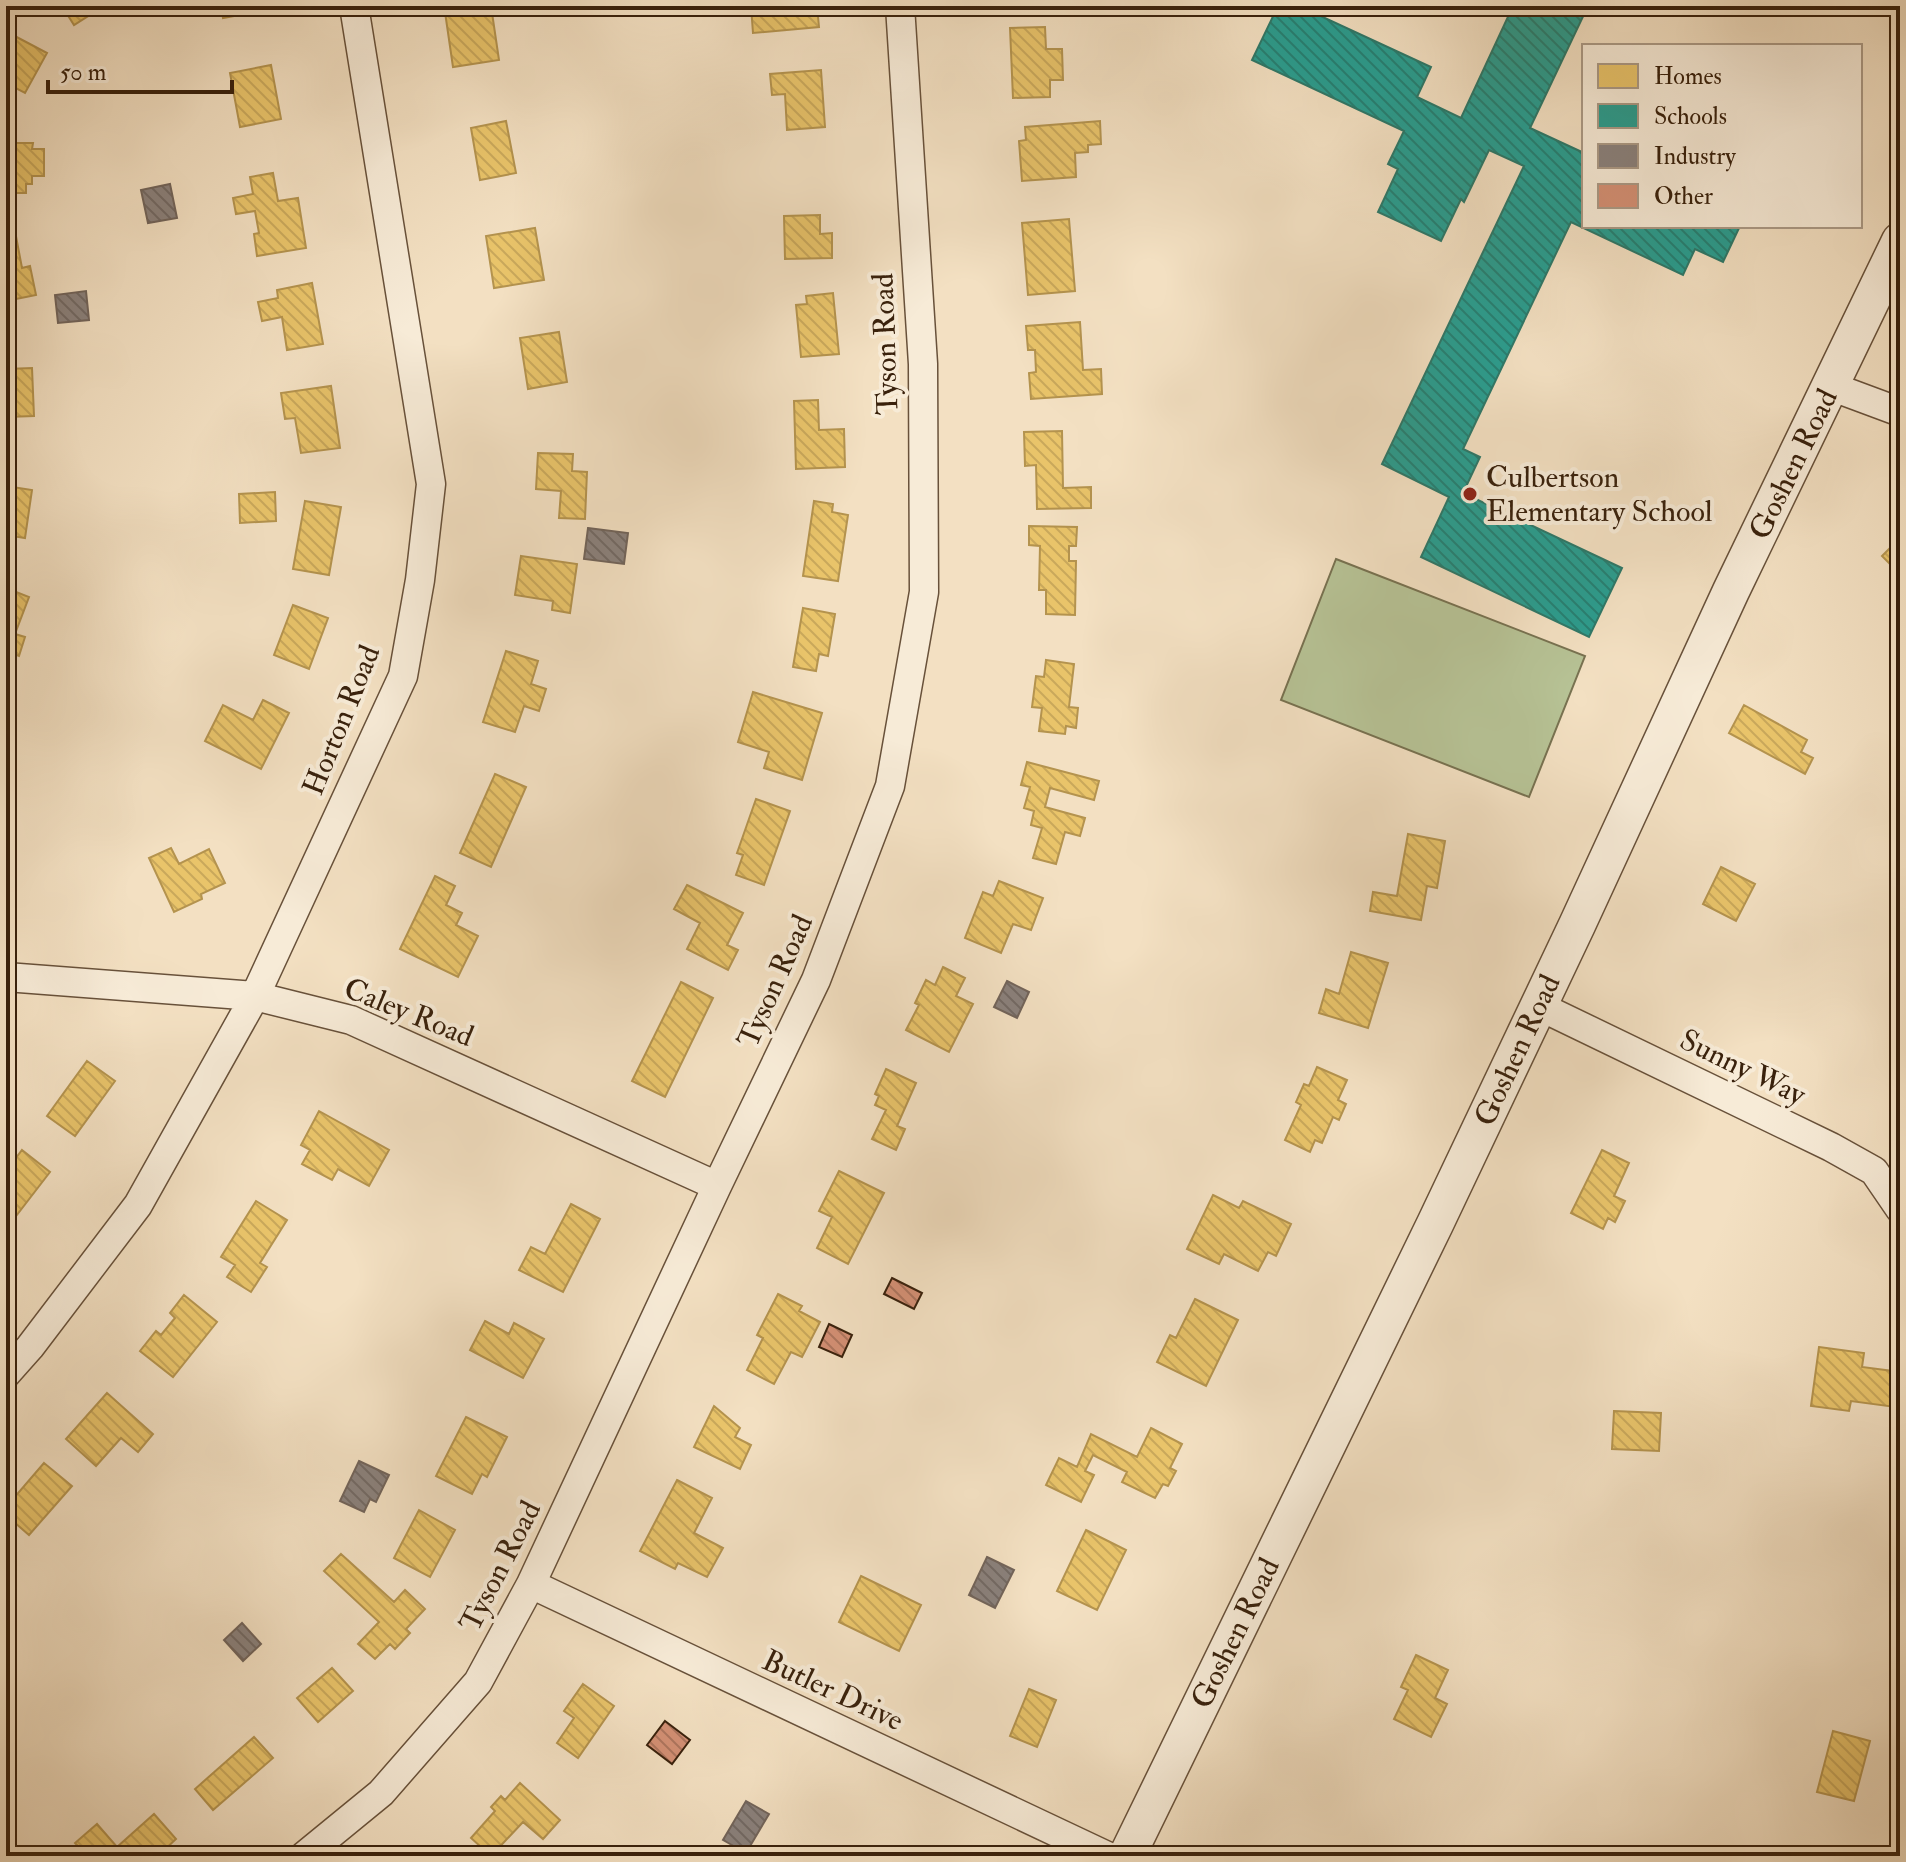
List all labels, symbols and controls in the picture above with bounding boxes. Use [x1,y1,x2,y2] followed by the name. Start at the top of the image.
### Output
[48,44,232,94] scale bar
[1582,44,1862,228] legend
[60,57,107,88] text: 50 m
[1654,61,1722,92] text: Homes
[1654,101,1727,132] text: Schools
[1654,141,1736,172] text: Industry
[1654,181,1713,212] text: Other
[865,272,906,415] street label: Tyson Road
[1741,383,1846,545] street label: Goshen Road
[1486,459,1713,530] place label: Culbertson Elementary School
[1461,485,1479,503] marker: Culbertson Elementary School
[295,640,388,801] street label: Horton Road
[730,909,821,1053] street label: Tyson Road
[1466,968,1569,1132] street label: Goshen Road
[339,970,479,1055] street label: Caley Road
[1674,1021,1812,1114] street label: Sunny Way
[452,1494,549,1638] street label: Tyson Road
[1183,1552,1288,1714] street label: Goshen Road
[756,1642,909,1739] street label: Butler Drive

